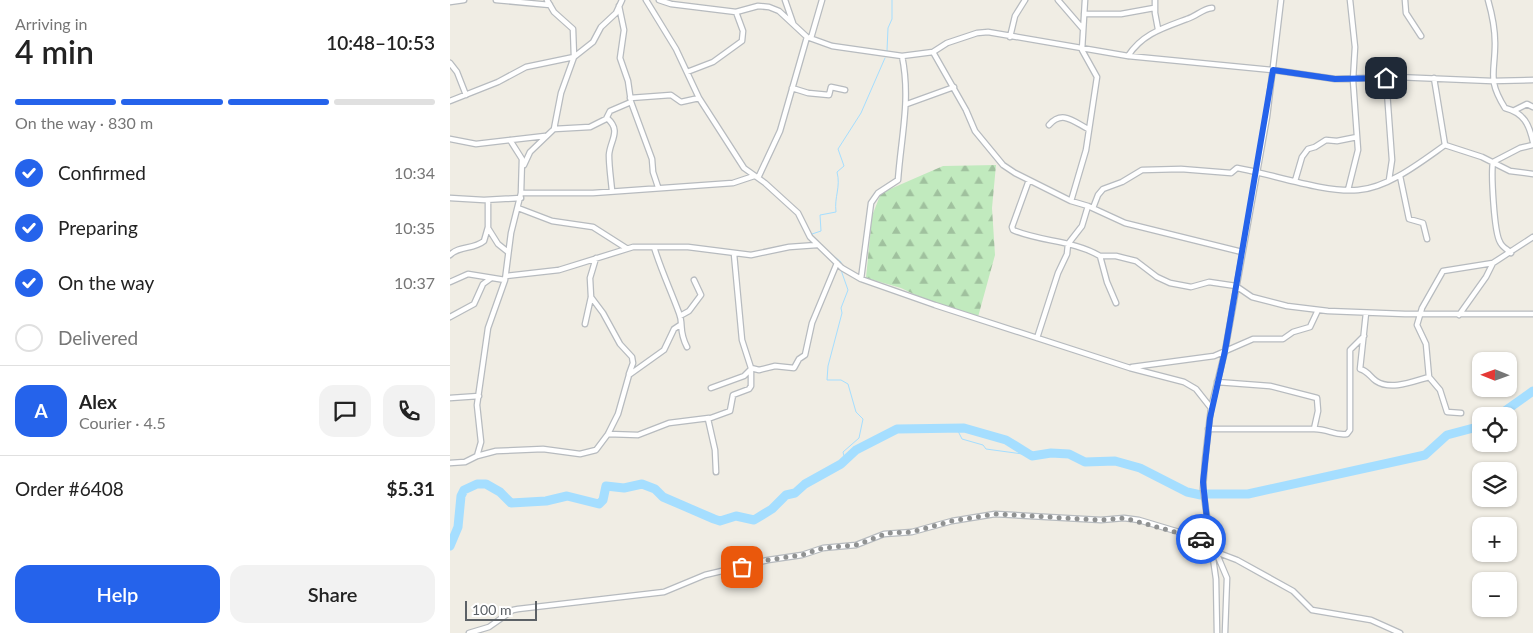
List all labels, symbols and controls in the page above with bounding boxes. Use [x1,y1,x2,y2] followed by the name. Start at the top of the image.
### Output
[15,14,88,33] text: Arriving in
[326,31,435,54] text: 10:48–10:53
[15,32,94,71] text: 4 min
[1365,57,1407,99] pin
[1372,64,1400,92] icon: home
[15,113,153,132] text: On the way · 830 m
[15,159,43,187] icon: check
[58,161,146,184] text: Confirmed
[394,163,435,182] text: 10:34
[15,214,43,242] icon: check
[58,216,138,239] text: Preparing
[394,218,435,237] text: 10:35
[15,269,43,297] icon: check
[58,271,154,294] text: On the way
[394,273,435,292] text: 10:37
[58,326,138,349] text: Delivered
[1472,352,1518,398] north arrow
[1472,352,1517,617] map controls
[319,385,371,437] button: chat
[383,385,435,437] button: phone
[79,390,117,413] text: Alex
[34,399,48,422] text: A
[1472,407,1517,452] button: locate
[79,413,166,432] text: Courier · 4.5
[1472,462,1517,507] button: layers
[15,477,124,500] text: Order #6408
[386,477,435,500] text: $5.31
[1176,514,1226,564] courier
[1472,517,1517,562] button: +
[1187,525,1215,553] icon: car
[721,546,763,588] pin
[728,553,756,581] icon: bag
[15,565,220,623] button: Help
[230,565,435,623] button: Share
[1472,572,1517,617] button: −
[465,598,538,621] scale bar
[472,601,511,618] text: 100 m

